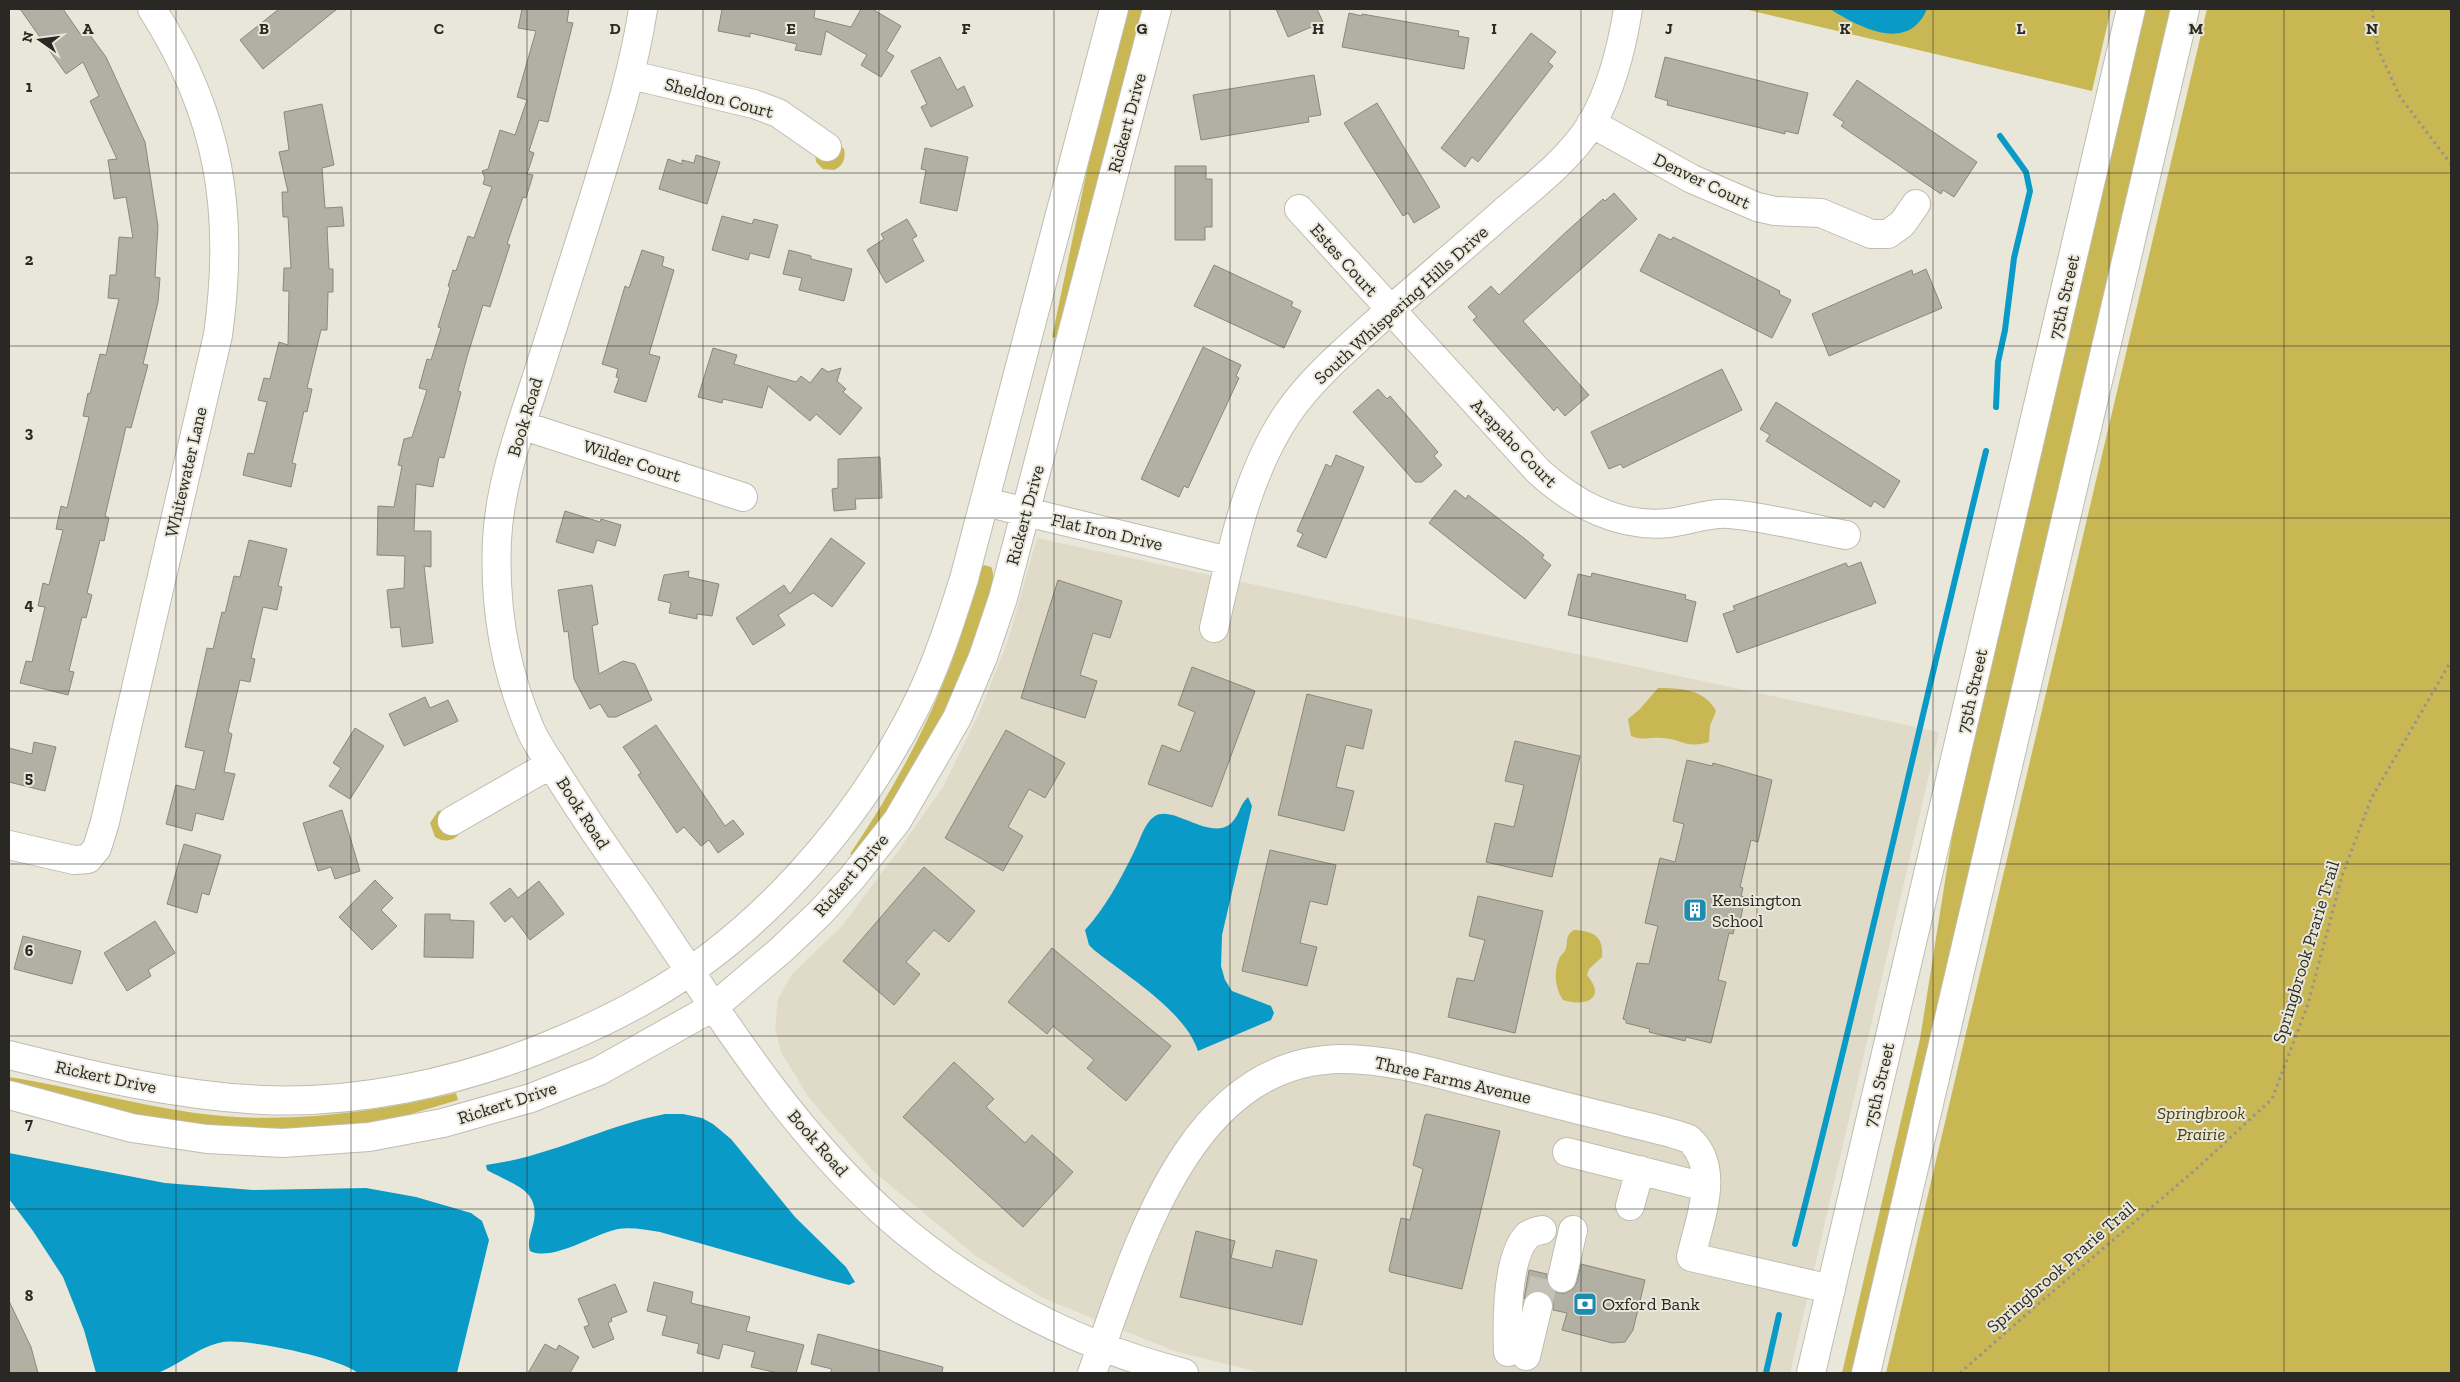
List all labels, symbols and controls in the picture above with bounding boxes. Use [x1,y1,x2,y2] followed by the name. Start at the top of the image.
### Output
[15,15,65,65] north arrow
[83,19,94,38] text: A
[259,19,269,38] text: B
[434,19,444,38] text: C
[609,19,621,38] text: D
[786,19,796,38] text: E
[961,19,971,38] text: F
[1137,19,1148,38] text: G
[1312,19,1324,38] text: H
[1491,19,1497,38] text: I
[1665,19,1673,38] text: J
[1840,19,1851,38] text: K
[2017,19,2026,38] text: L
[2189,19,2203,38] text: M
[2366,19,2378,38] text: N
[18,29,37,44] text: N
[1103,71,1151,175] street label: Rickert Drive
[662,73,776,123] street label: Sheldon Court
[26,77,33,96] text: 1
[1650,148,1754,214] street label: Denver Court
[1305,219,1383,301] street label: Estes Court
[1309,221,1493,389] street label: South Whispering Hills Drive
[25,250,34,269] text: 2
[2044,252,2084,341] street label: 75th Street
[503,375,547,459] street label: Book Road
[1466,394,1562,492] street label: Arapaho Court
[160,405,212,539] street label: Whitewater Lane
[25,423,34,442] text: 3
[580,435,684,487] street label: Wilder Court
[1001,463,1049,567] street label: Rickert Drive
[1049,508,1165,556] street label: Flat Iron Drive
[24,595,34,614] text: 4
[1952,646,1992,735] street label: 75th Street
[25,768,33,787] text: 5
[552,773,614,853] street label: Book Road
[809,829,893,921] street label: Rickert Drive
[2268,858,2344,1046] street label: Springbrook Prarie Trail
[1712,889,1802,932] place label: Kensington School
[1682,897,1708,923] building icon: Kensington School
[25,941,34,960] text: 6
[1859,1040,1899,1129] street label: 75th Street
[1373,1051,1533,1109] street label: Three Farms Avenue
[53,1056,159,1098] street label: Rickert Drive
[455,1077,559,1129] street label: Rickert Drive
[2157,1102,2245,1145] park label: Springbrook Prairie
[783,1105,853,1181] street label: Book Road
[25,1114,33,1133] text: 7
[1982,1196,2140,1338] street label: Springbrook Prarie Trail
[25,1286,34,1305] text: 8
[1572,1291,1598,1317] bank icon: Oxford Bank
[1602,1293,1701,1315] place label: Oxford Bank

